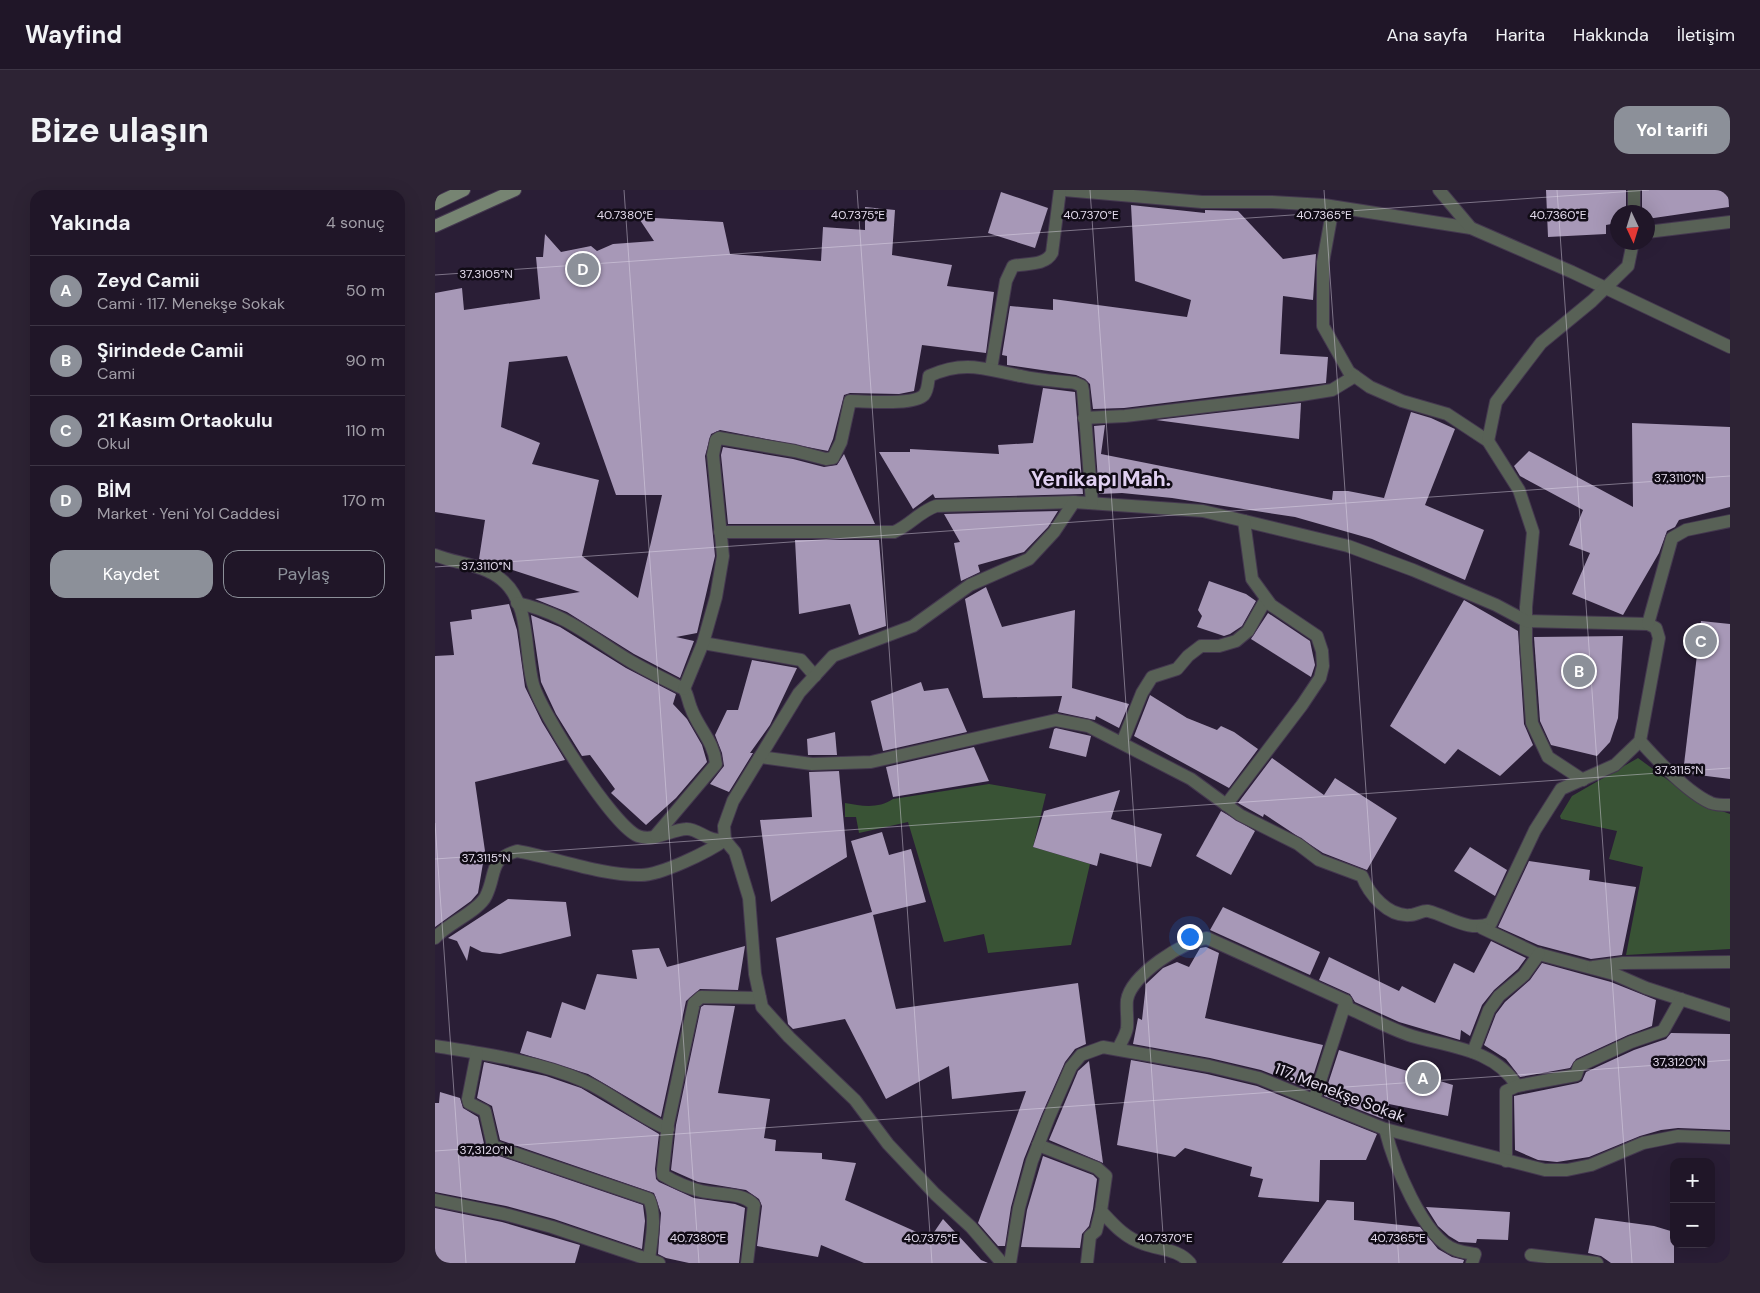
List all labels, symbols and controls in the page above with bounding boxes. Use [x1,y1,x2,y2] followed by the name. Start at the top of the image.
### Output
[25,19,122,50] text: Wayfind
[1387,23,1467,47] text: Ana sayfa
[1495,23,1545,47] text: Harita
[1573,23,1649,47] text: Hakkında
[1677,23,1735,47] text: İletişim
[1614,106,1730,154] button: Yol tarifi
[30,107,209,153] text: Bize ulaşın
[1610,205,1655,250] north arrow
[597,207,654,223] text: 40.7380°E
[831,207,885,223] text: 40.7375°E
[1063,207,1119,223] text: 40.7370°E
[1296,207,1352,223] text: 40.7365°E
[1530,207,1587,223] text: 40.7360°E
[50,209,131,237] text: Yakında
[326,212,385,233] text: 4 sonuç
[567,250,599,288] pin: D
[459,266,513,282] text: 37.3105°N
[97,268,200,293] text: Zeyd Camii
[60,280,72,301] text: A
[346,280,385,301] text: 50 m
[97,293,285,314] text: Cami · 117. Menekşe Sokak
[97,338,244,363] text: Şirindede Camii
[61,350,71,371] text: B
[345,350,385,371] text: 90 m
[97,363,135,384] text: Cami
[97,408,273,433] text: 21 Kasım Ortaokulu
[60,420,72,441] text: C
[346,420,385,441] text: 110 m
[97,433,130,454] text: Okul
[1031,465,1171,493] district label: Yenikapı Mah.
[1654,470,1704,486] text: 37.3110°N
[97,478,131,503] text: BİM
[60,490,72,511] text: D
[342,490,385,511] text: 170 m
[97,503,279,524] text: Market · Yeni Yol Caddesi
[50,550,213,598] button: Kaydet
[223,550,385,598] button: Paylaş
[461,558,511,574] text: 37.3110°N
[1685,622,1717,660] pin: C
[1563,652,1595,690] pin: B
[1654,762,1704,778] text: 37.3115°N
[461,850,511,866] text: 37.3115°N
[1177,924,1203,950] your location
[1653,1054,1706,1070] text: 37.3120°N
[1271,1058,1408,1127] street label: 117. Menekşe Sokak
[1407,1059,1439,1097] pin: A
[460,1142,513,1158] text: 37.3120°N
[1670,1158,1715,1248] map controls
[1670,1158,1715,1203] button: +
[1670,1203,1715,1248] button: −
[670,1230,727,1246] text: 40.7380°E
[904,1230,958,1246] text: 40.7375°E
[1137,1230,1193,1246] text: 40.7370°E
[1370,1230,1426,1246] text: 40.7365°E

